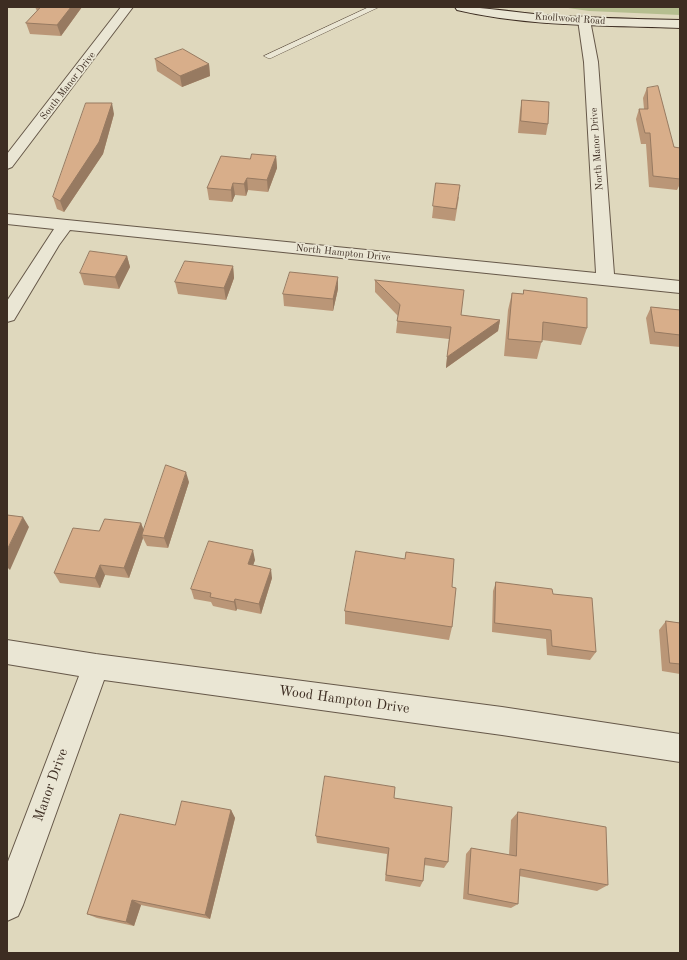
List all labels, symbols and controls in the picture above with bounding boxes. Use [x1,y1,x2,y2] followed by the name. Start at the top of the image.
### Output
[534,11,606,27] street label: Knollwood Road
[38,50,98,122] street label: South Manor Drive
[588,107,606,191] street label: North Manor Drive
[295,242,391,264] street label: North Hampton Drive
[277,682,411,718] street label: Wood Hampton Drive
[30,746,72,824] street label: Manor Drive

